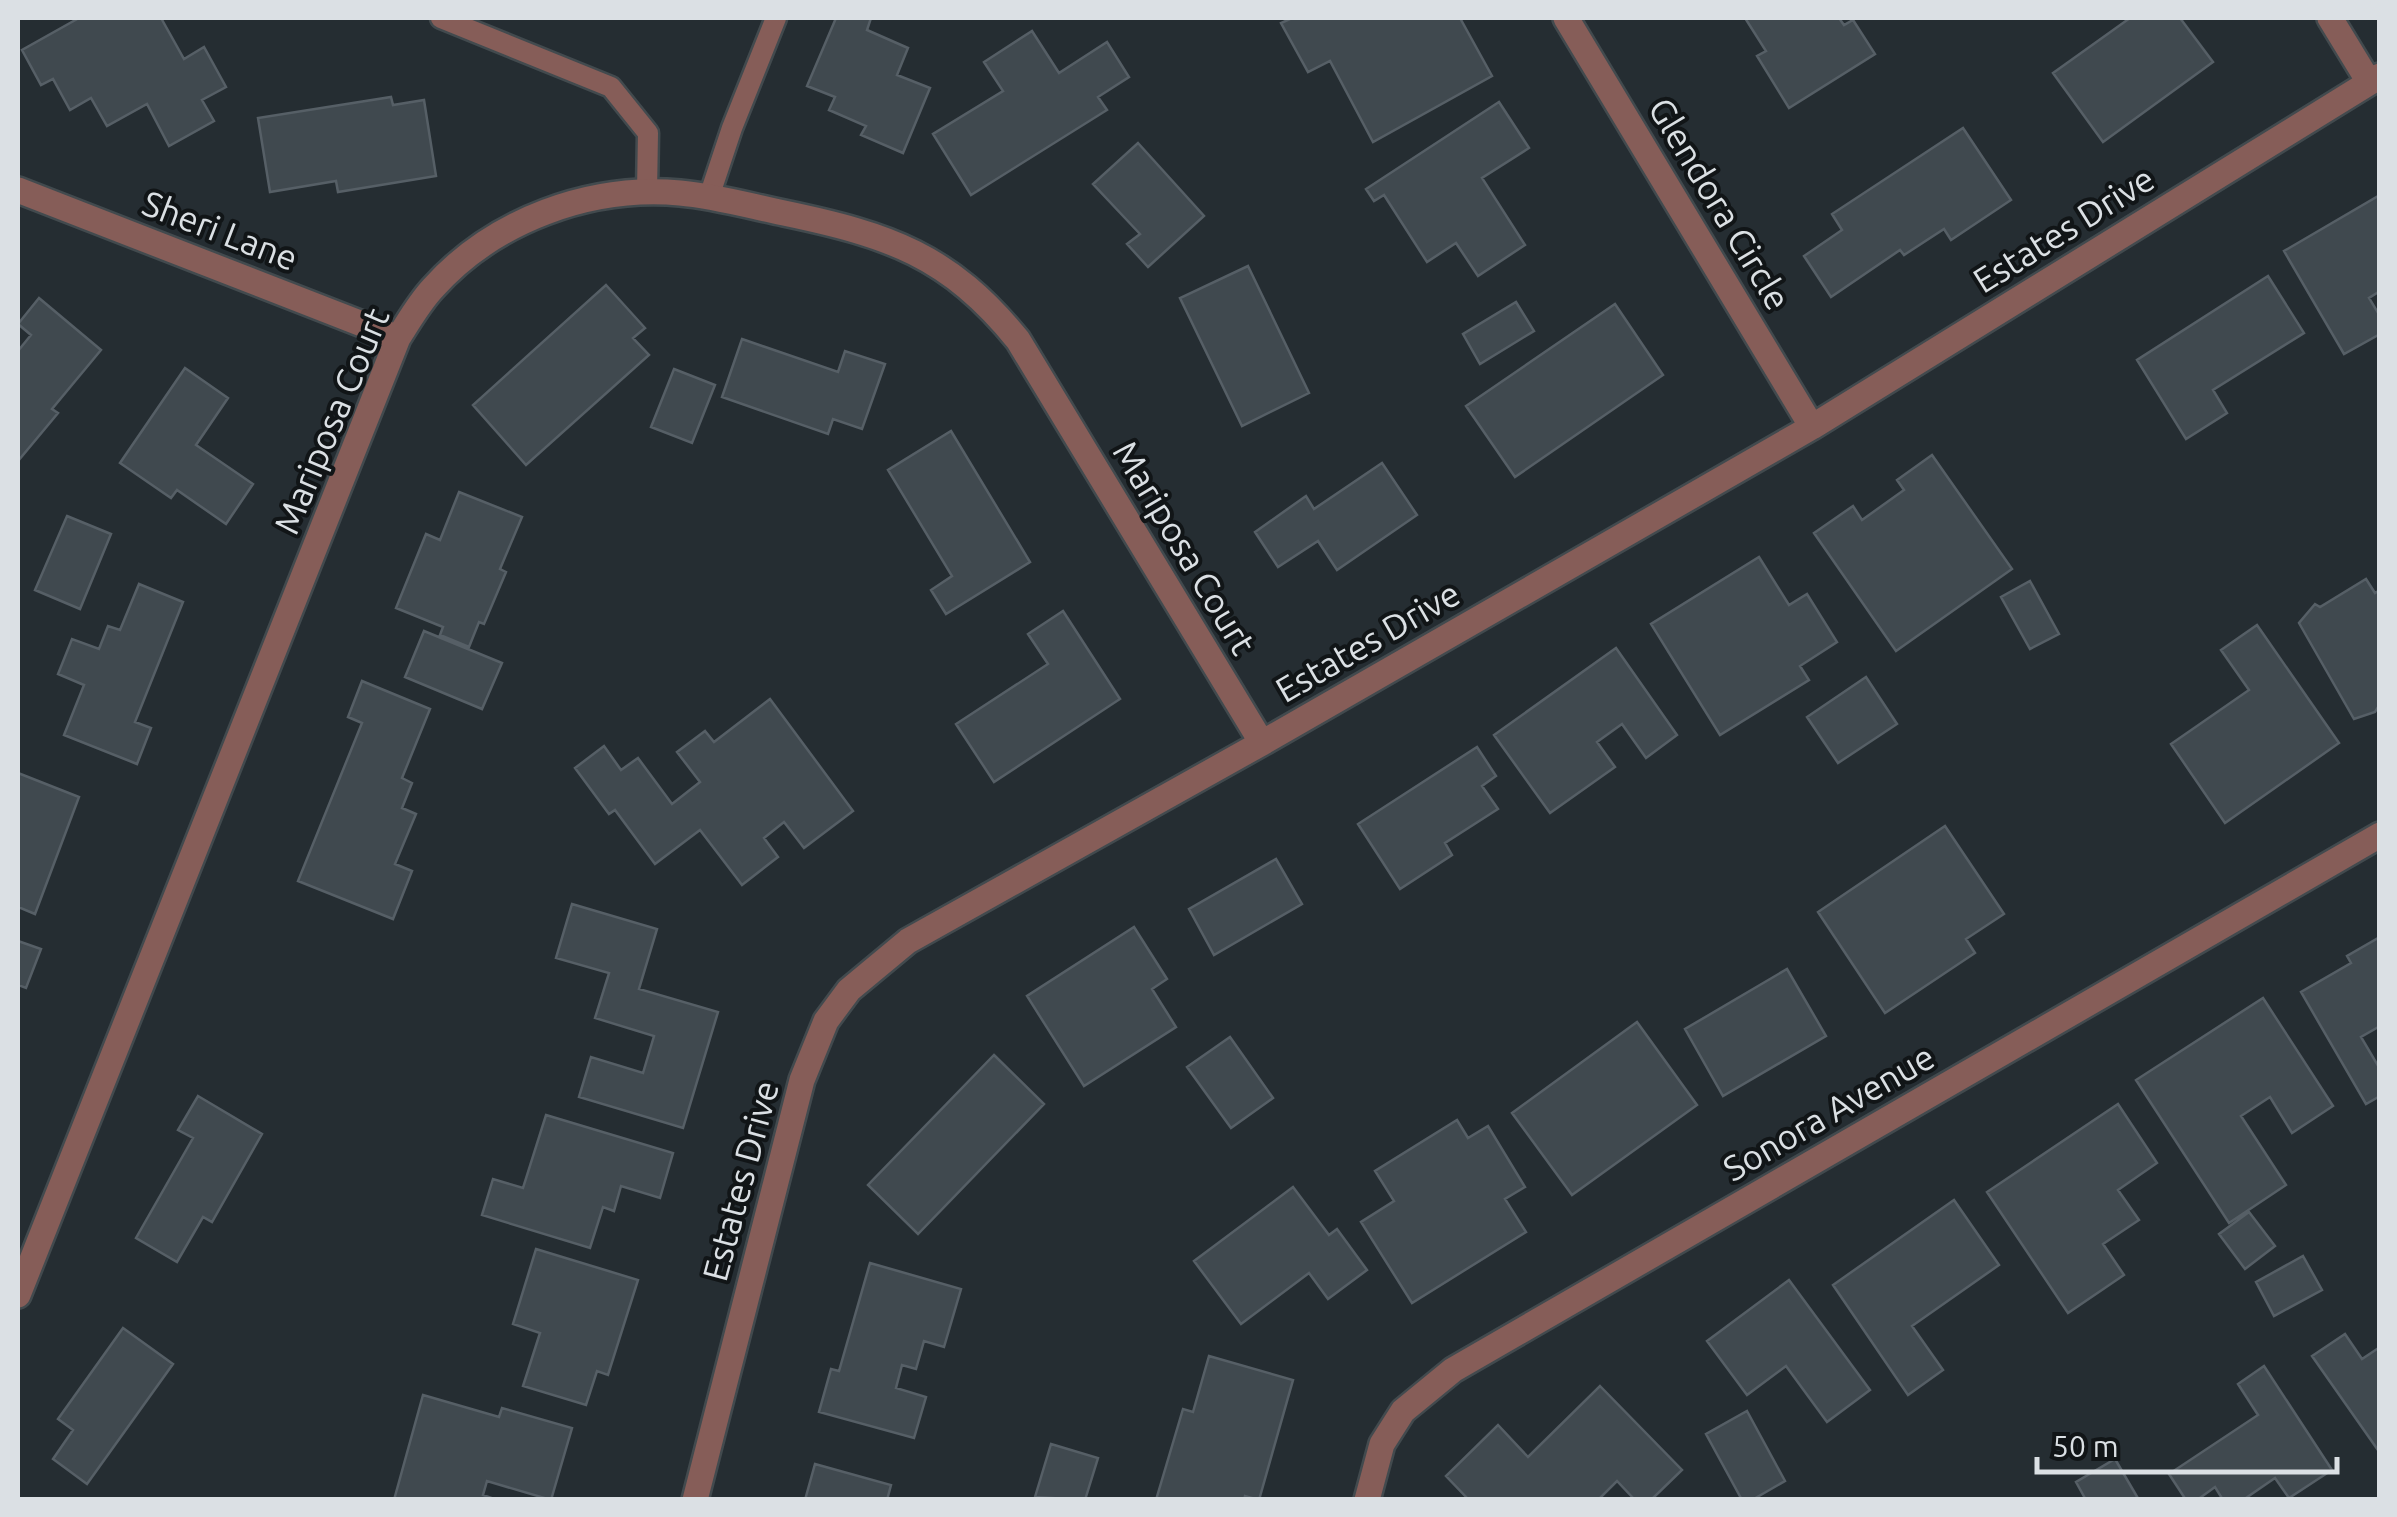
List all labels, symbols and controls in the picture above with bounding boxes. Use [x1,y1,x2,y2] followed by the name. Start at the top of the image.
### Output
[1641,90,1799,317] street label: Glendora Circle
[1966,158,2161,301] street label: Estates Drive
[137,182,303,278] street label: Sheri Lane
[266,302,397,539] street label: Mariposa Court
[1106,434,1264,661] street label: Mariposa Court
[1269,572,1466,710] street label: Estates Drive
[1716,1036,1941,1189] street label: Sonora Avenue
[694,1076,786,1285] street label: Estates Drive
[2037,1412,2337,1474] scale bar
[2052,1429,2119,1463] text: 50 m

